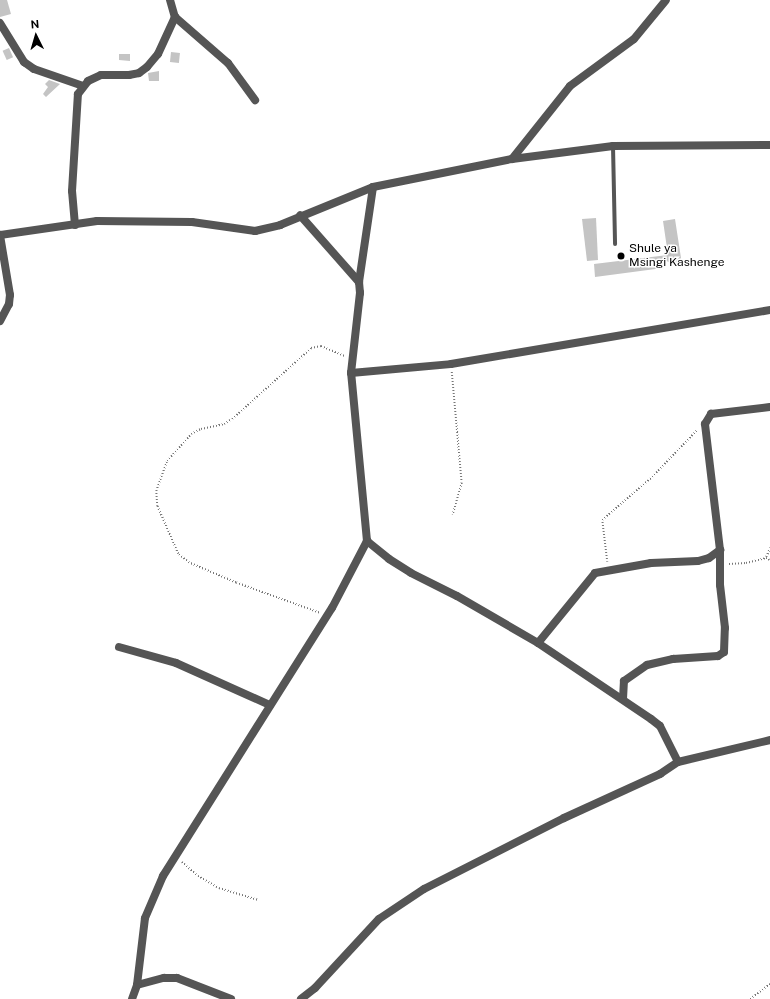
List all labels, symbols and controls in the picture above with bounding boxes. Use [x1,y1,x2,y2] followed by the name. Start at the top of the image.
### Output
[16,16,56,56] north arrow
[30,18,40,30] text: N
[629,242,724,270] place label: Shule ya Msingi Kashenge
[616,251,626,261] marker: Shule ya Msingi Kashenge

